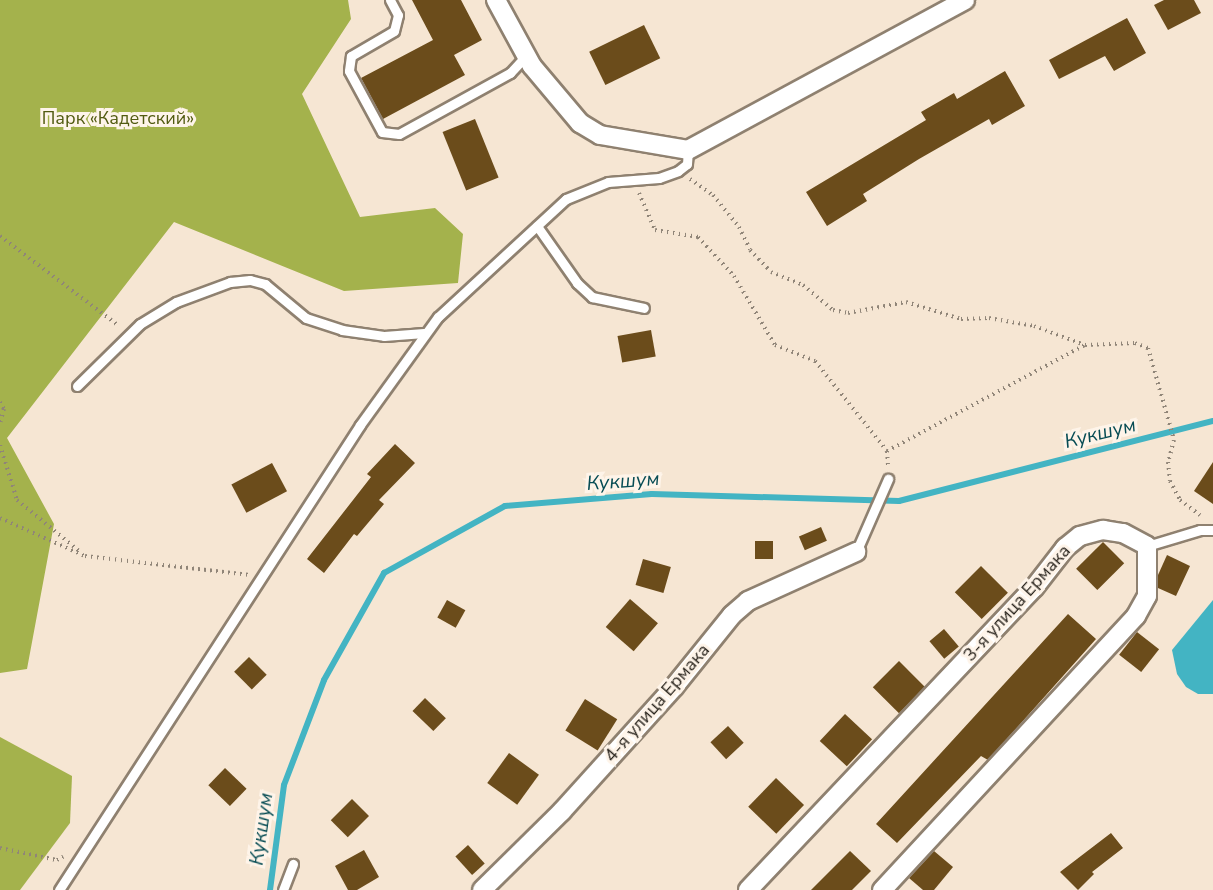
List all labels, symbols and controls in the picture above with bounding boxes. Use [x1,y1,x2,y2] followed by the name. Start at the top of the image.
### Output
[42,107,194,129] park label: Парк «Кадетский»
[1062,413,1138,453] water label: Кукшум
[586,466,660,496] water label: Кукшум
[959,540,1075,666] street label: 3-я улица Ермака
[600,640,714,766] street label: 4-я улица Ермака
[244,791,278,867] water label: Кукшум

